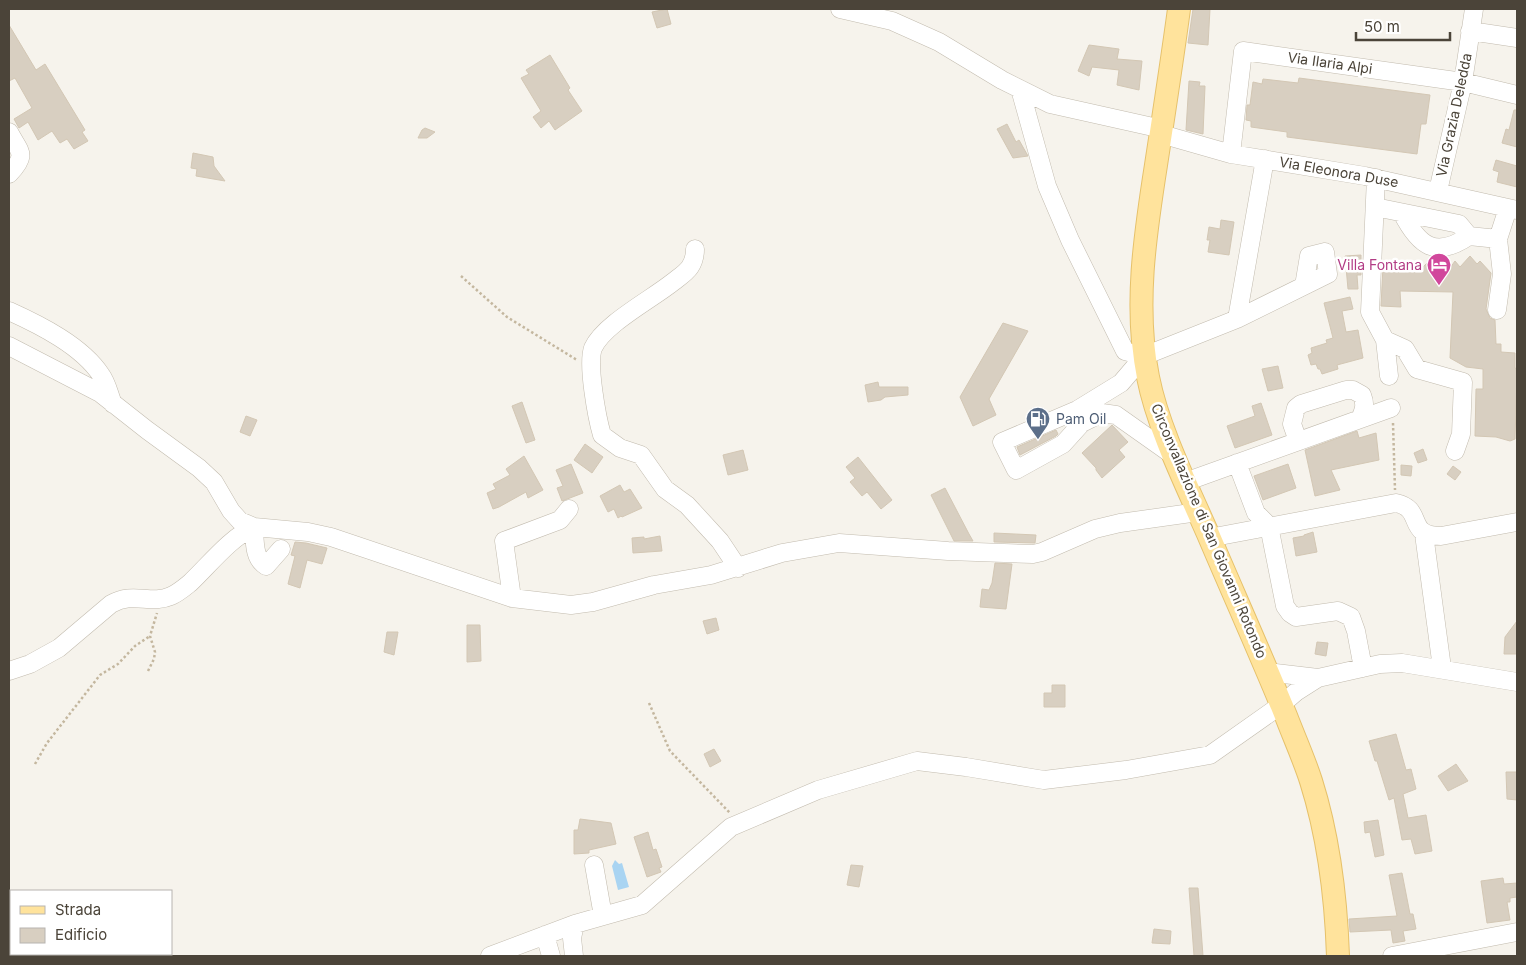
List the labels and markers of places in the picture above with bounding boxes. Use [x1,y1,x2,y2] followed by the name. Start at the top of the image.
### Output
[1426,252,1452,286] hotel icon: Villa Fontana
[1337,256,1422,273] place label: Villa Fontana
[1025,406,1051,440] fuel station icon: Pam Oil
[1056,410,1107,427] place label: Pam Oil

